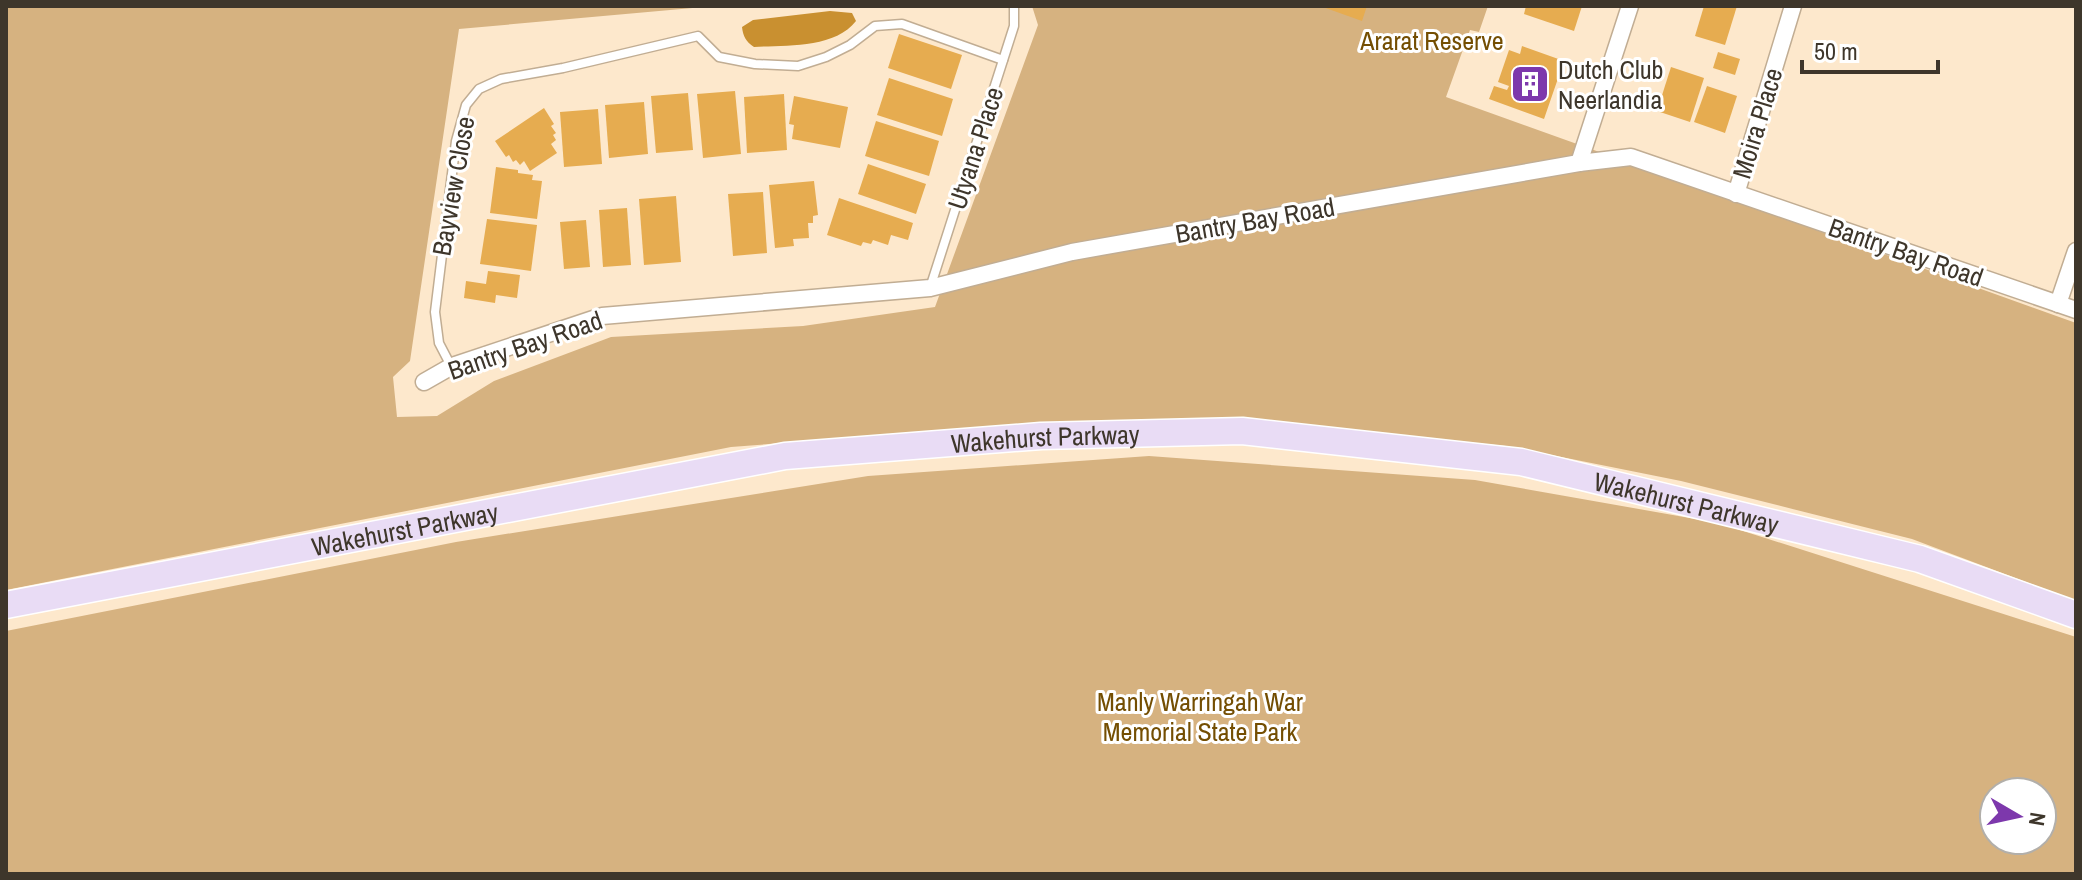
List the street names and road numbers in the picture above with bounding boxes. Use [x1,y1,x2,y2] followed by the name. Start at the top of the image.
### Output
[1724,63,1790,183] street label: Moira Place
[939,82,1011,214] street label: Utyana Place
[424,114,482,258] street label: Bayview Close
[1173,189,1337,251] street label: Bantry Bay Road
[1824,209,1988,295] street label: Bantry Bay Road
[443,302,607,388] street label: Bantry Bay Road
[950,416,1140,460] street label: Wakehurst Parkway
[1591,463,1783,542] street label: Wakehurst Parkway
[309,494,501,564] street label: Wakehurst Parkway

